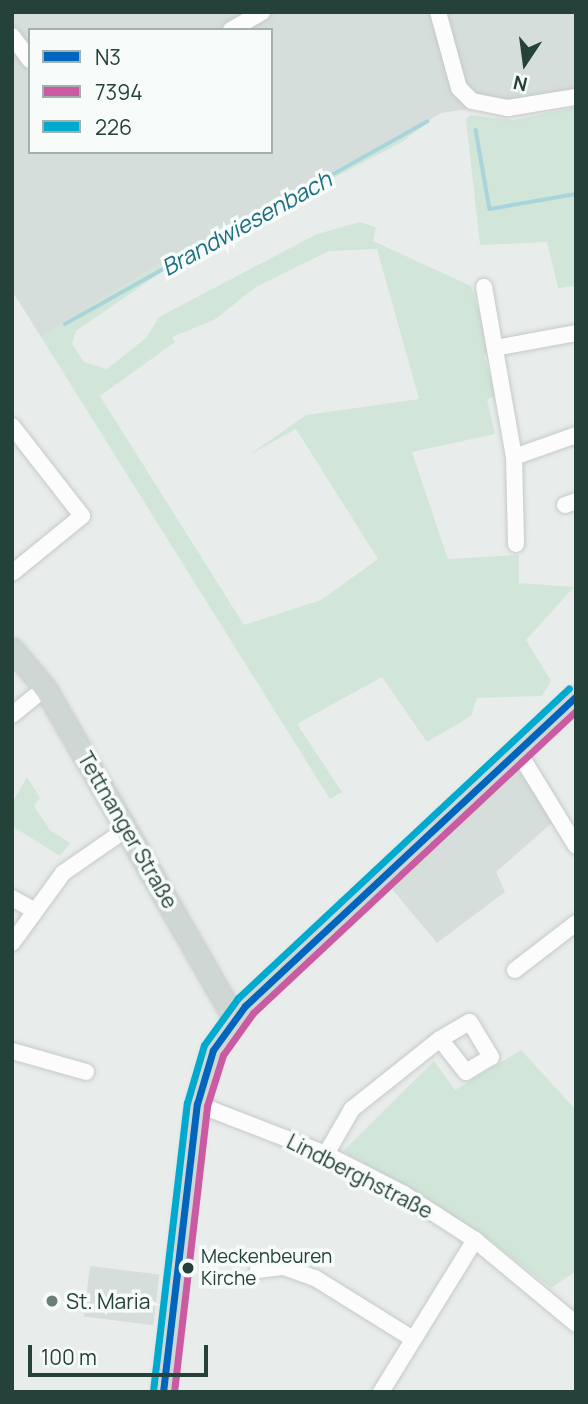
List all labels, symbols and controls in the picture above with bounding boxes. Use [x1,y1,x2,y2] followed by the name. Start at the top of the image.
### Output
[28,28,273,154] legend
[490,28,560,98] north arrow
[95,43,121,71] text: N3
[511,69,530,98] text: N
[95,78,143,106] text: 7394
[95,113,132,141] text: 226
[156,165,336,281] water label: Brandwiesenbach
[73,747,183,913] street label: Tettnanger Straße
[283,1128,437,1224] street label: Lindberghstraße
[201,1246,332,1290] place label: Meckenbeuren Kirche
[181,1261,195,1275] marker: Meckenbeuren Kirche
[66,1288,150,1314] place label: St. Maria
[44,1293,60,1309] marker: St. Maria
[32,1330,212,1374] scale bar
[41,1343,97,1371] text: 100 m

